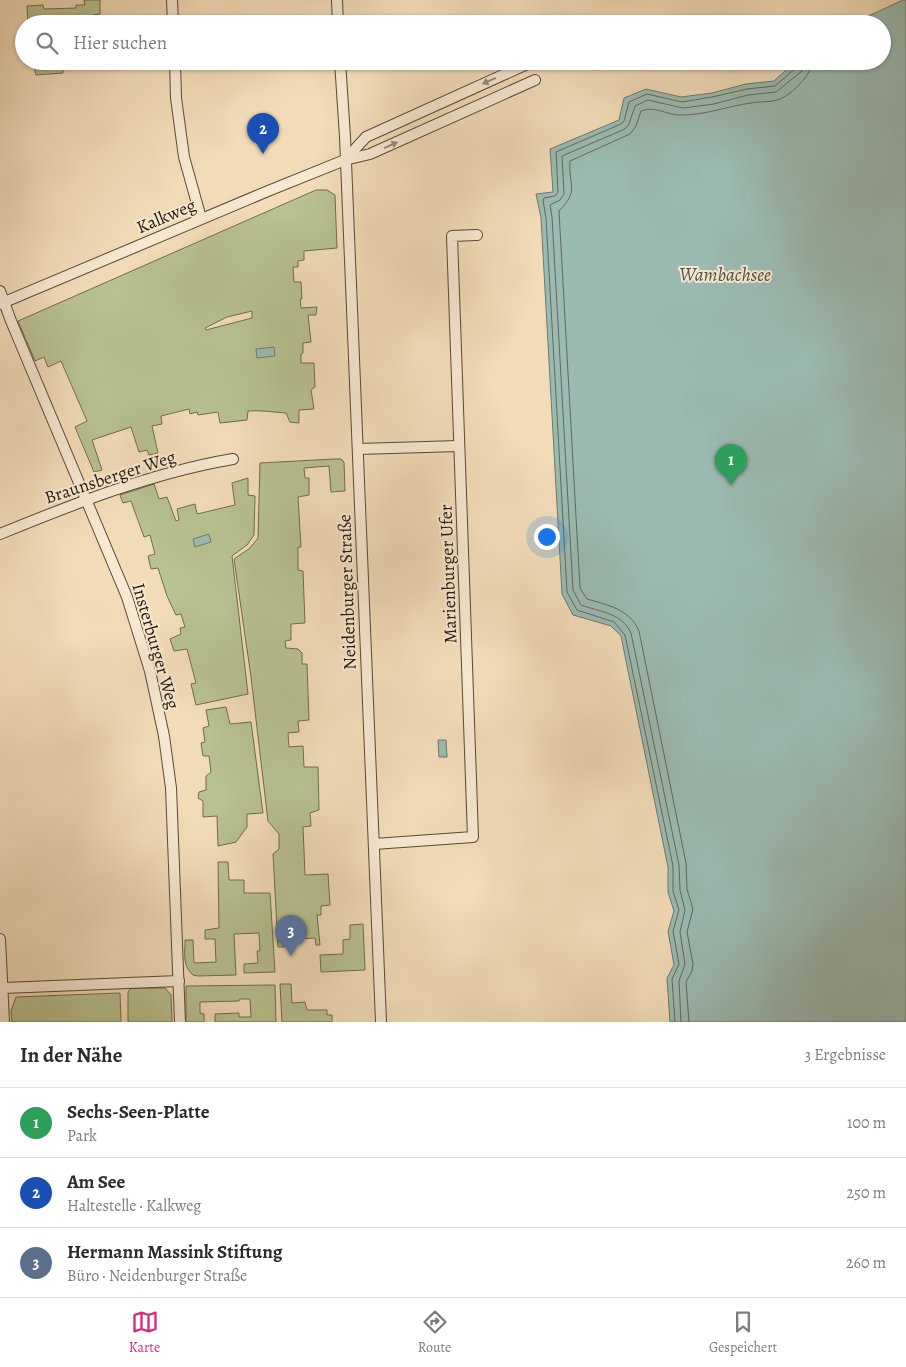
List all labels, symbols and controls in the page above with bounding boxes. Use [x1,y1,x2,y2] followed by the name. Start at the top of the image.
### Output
[15,15,891,70] search box
[33,29,61,57] icon: search
[73,30,167,56] text: Hier suchen
[482,78,496,86] one-way arrow
[247,113,279,154] pin: 2
[384,140,398,148] one-way arrow
[133,193,199,239] street label: Kalkweg
[679,262,771,288] water label: Wambachsee
[41,444,179,510] street label: Braunsberger Weg
[715,444,747,485] pin: 1
[434,504,462,644] street label: Marienburger Ufer
[332,514,362,670] street label: Neidenburger Straße
[534,524,560,550] your location
[127,580,185,712] street label: Insterburger Weg
[275,915,307,956] pin: 3
[20,1041,122,1069] text: In der Nähe
[804,1044,886,1066] text: 3 Ergebnisse
[67,1099,210,1125] text: Sechs-Seen-Platte
[33,1112,39,1134] text: 1
[847,1112,886,1134] text: 100 m
[67,1125,97,1147] text: Park
[67,1169,125,1195] text: Am See
[32,1182,40,1204] text: 2
[847,1182,886,1204] text: 250 m
[67,1195,201,1217] text: Haltestelle · Kalkweg
[67,1239,283,1265] text: Hermann Massink Stiftung
[33,1252,39,1274] text: 3
[846,1252,886,1274] text: 260 m
[67,1265,247,1287] text: Büro · Neidenburger Straße
[129,1308,160,1357] tab: Karte
[418,1308,451,1357] tab: Route
[709,1308,777,1357] tab: Gespeichert

